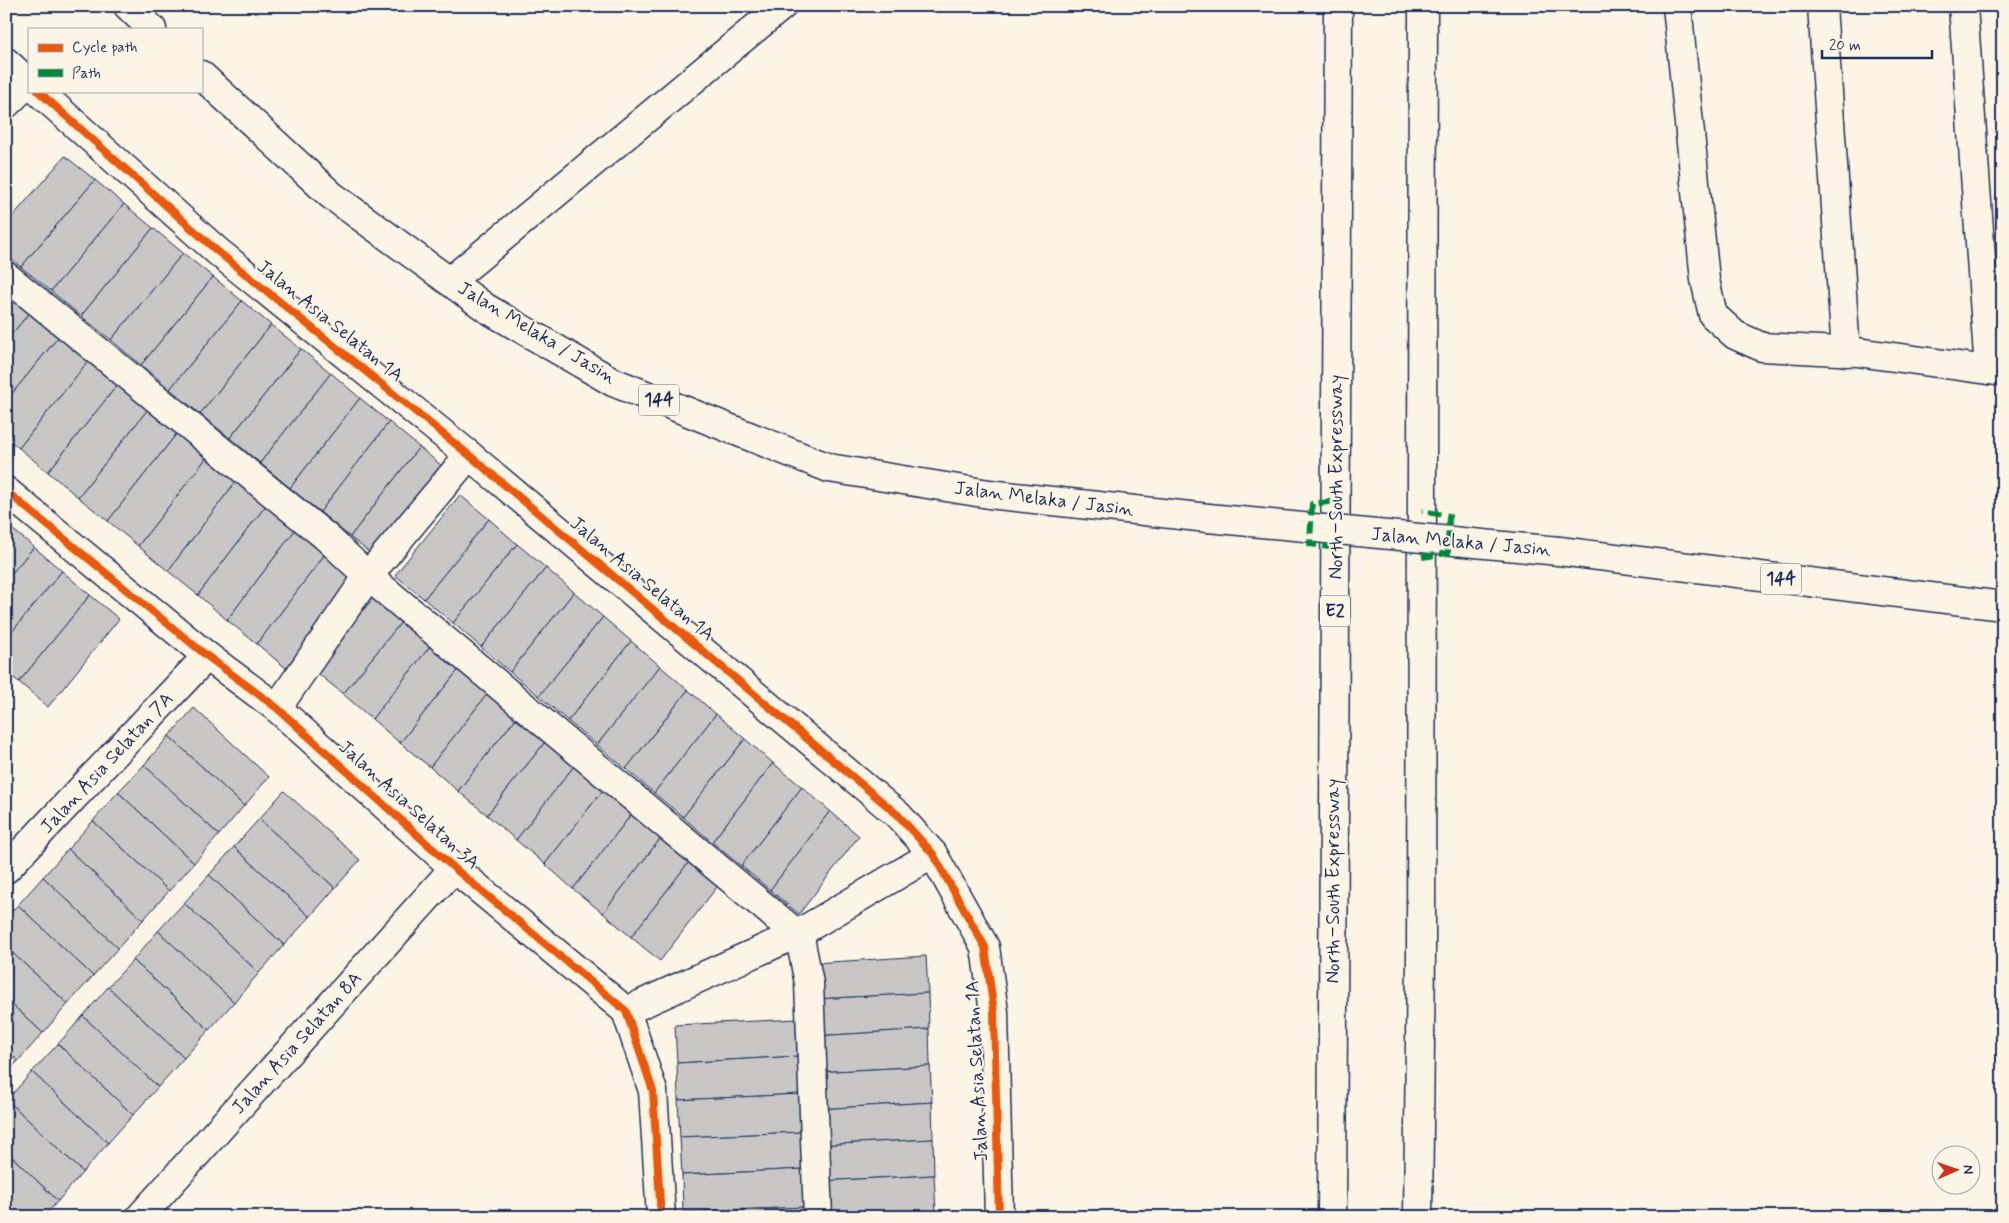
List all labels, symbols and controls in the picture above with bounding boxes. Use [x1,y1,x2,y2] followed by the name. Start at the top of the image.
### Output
[28,28,202,92] legend
[1822,28,1932,60] scale bar
[1829,36,1861,56] text: 20 m
[72,38,137,58] text: Cycle path
[72,64,101,84] text: Path
[252,254,408,388] street label: Jalan Asia Selatan 1A
[453,276,621,390] street label: Jalan Melaka / Jasin
[1324,374,1350,580] street label: North–South Expressway
[639,384,679,416] road number: 144
[953,476,1135,522] street label: Jalan Melaka / Jasin
[564,511,720,647] street label: Jalan Asia Selatan 1A
[1370,522,1552,562] street label: Jalan Melaka / Jasin
[1761,564,1801,594] road number: 144
[1320,596,1350,626] road number: E2
[35,687,179,839] street label: Jalan Asia Selatan 7A
[333,735,485,875] street label: Jalan Asia Selatan 3A
[1321,778,1347,984] street label: North–South Expressway
[226,966,368,1120] street label: Jalan Asia Selatan 8A
[960,980,994,1162] street label: Jalan Asia Selatan 1A
[1932,1146,1982,1196] north arrow
[1959,1165,1977,1175] text: N

